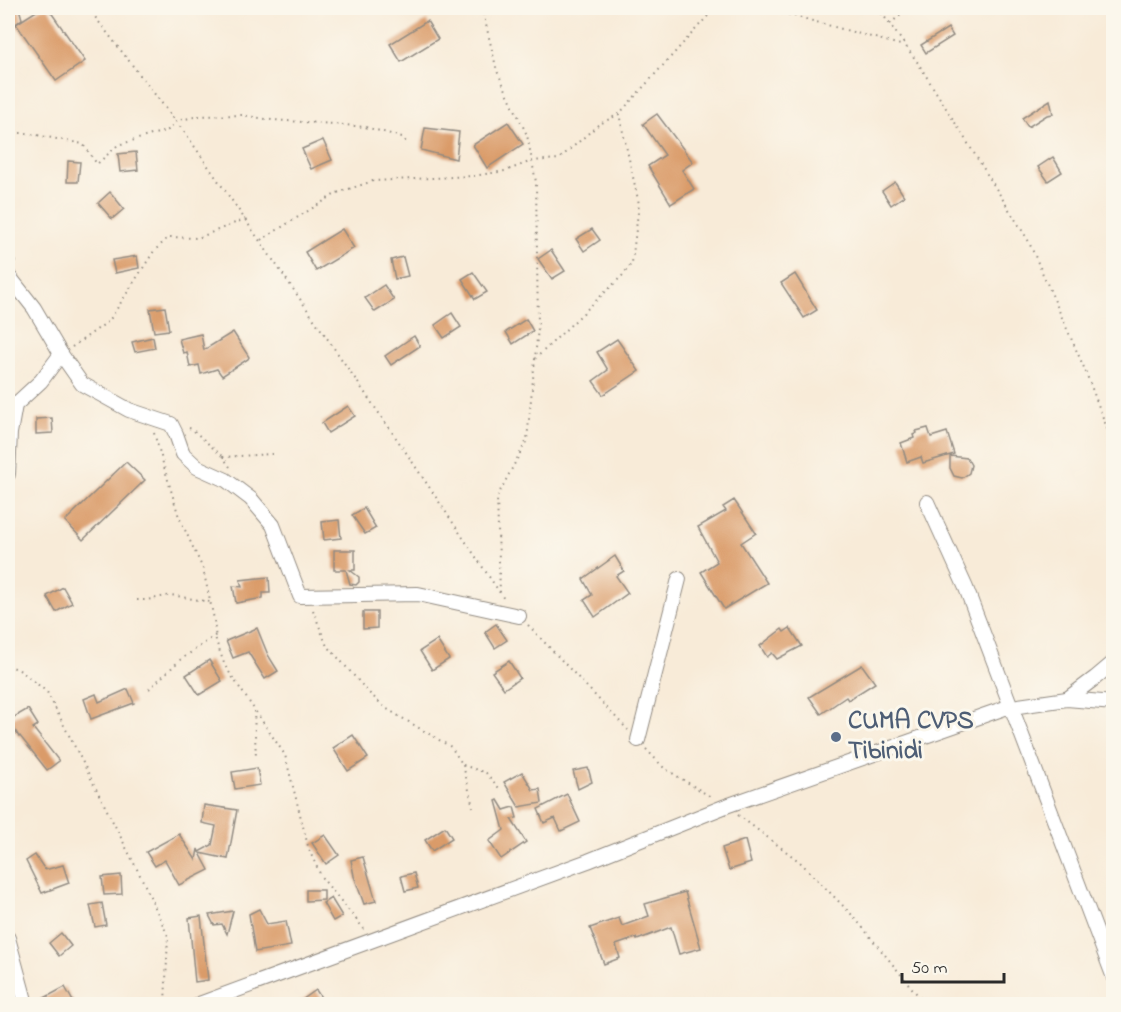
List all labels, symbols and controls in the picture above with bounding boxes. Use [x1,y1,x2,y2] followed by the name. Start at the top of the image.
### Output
[848,703,974,771] place label: CUMA CVPS Tibinidi
[829,730,843,744] marker: CUMA CVPS Tibinidi
[902,946,1004,984] scale bar
[911,956,948,982] text: 50 m

